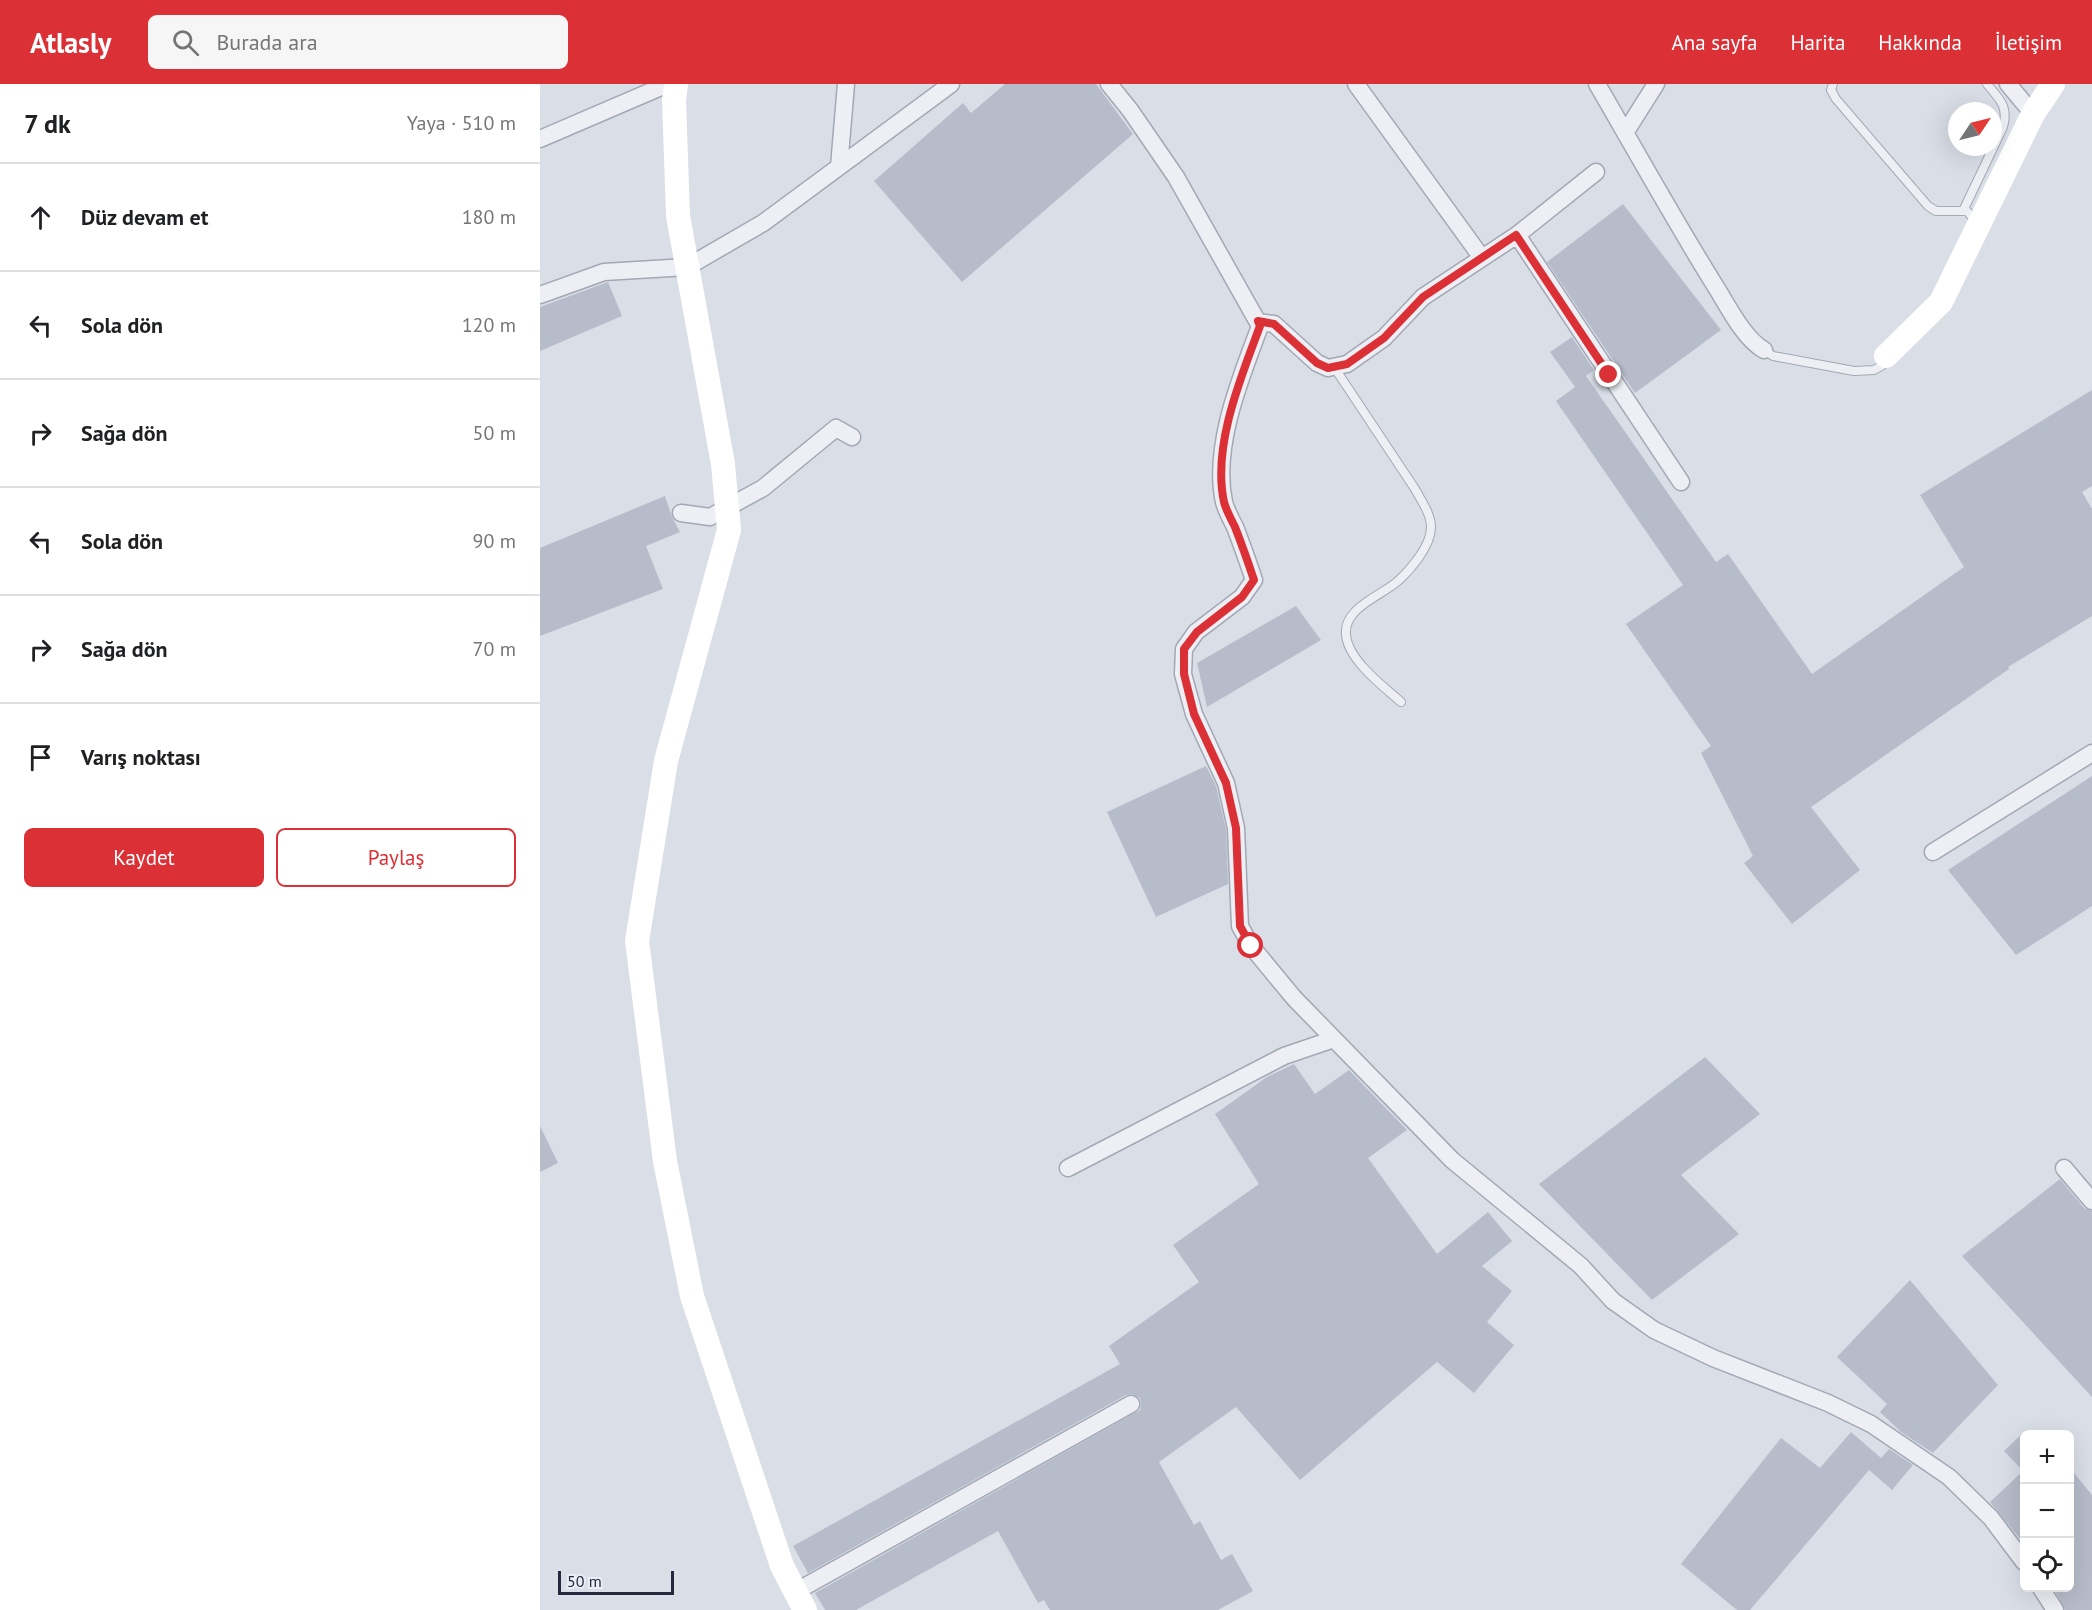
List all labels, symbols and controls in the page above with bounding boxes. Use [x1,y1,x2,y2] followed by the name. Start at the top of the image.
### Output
[148,15,568,69] search box
[30,24,112,61] text: Atlasly
[169,26,202,59] icon: search
[217,28,318,56] text: Burada ara
[1672,29,1757,56] text: Ana sayfa
[1790,29,1845,56] text: Harita
[1878,29,1962,56] text: Hakkında
[1995,29,2062,56] text: İletişim
[1948,102,2002,156] north arrow
[24,107,71,140] text: 7 dk
[407,110,516,136] text: Yaya · 510 m
[24,201,57,234] icon: ahead
[81,203,208,231] text: Düz devam et
[462,204,516,230] text: 180 m
[24,309,57,342] icon: left
[81,311,163,339] text: Sola dön
[462,312,516,338] text: 120 m
[1595,361,1621,387] route end
[24,417,57,450] icon: right
[81,419,168,447] text: Sağa dön
[473,420,516,446] text: 50 m
[24,525,57,558] icon: left
[81,527,163,555] text: Sola dön
[473,528,516,554] text: 90 m
[24,633,57,666] icon: right
[81,635,168,663] text: Sağa dön
[473,636,516,662] text: 70 m
[24,741,57,774] icon: arrive
[81,743,201,771] text: Varış noktası
[24,828,264,887] button: Kaydet
[276,828,516,887] button: Paylaş
[1237,932,1263,958] route start
[2020,1430,2074,1592] map controls
[2020,1430,2074,1484] button: +
[2020,1484,2074,1538] button: −
[2020,1538,2074,1592] button: locate
[558,1568,674,1596] scale bar
[567,1571,602,1591] text: 50 m

